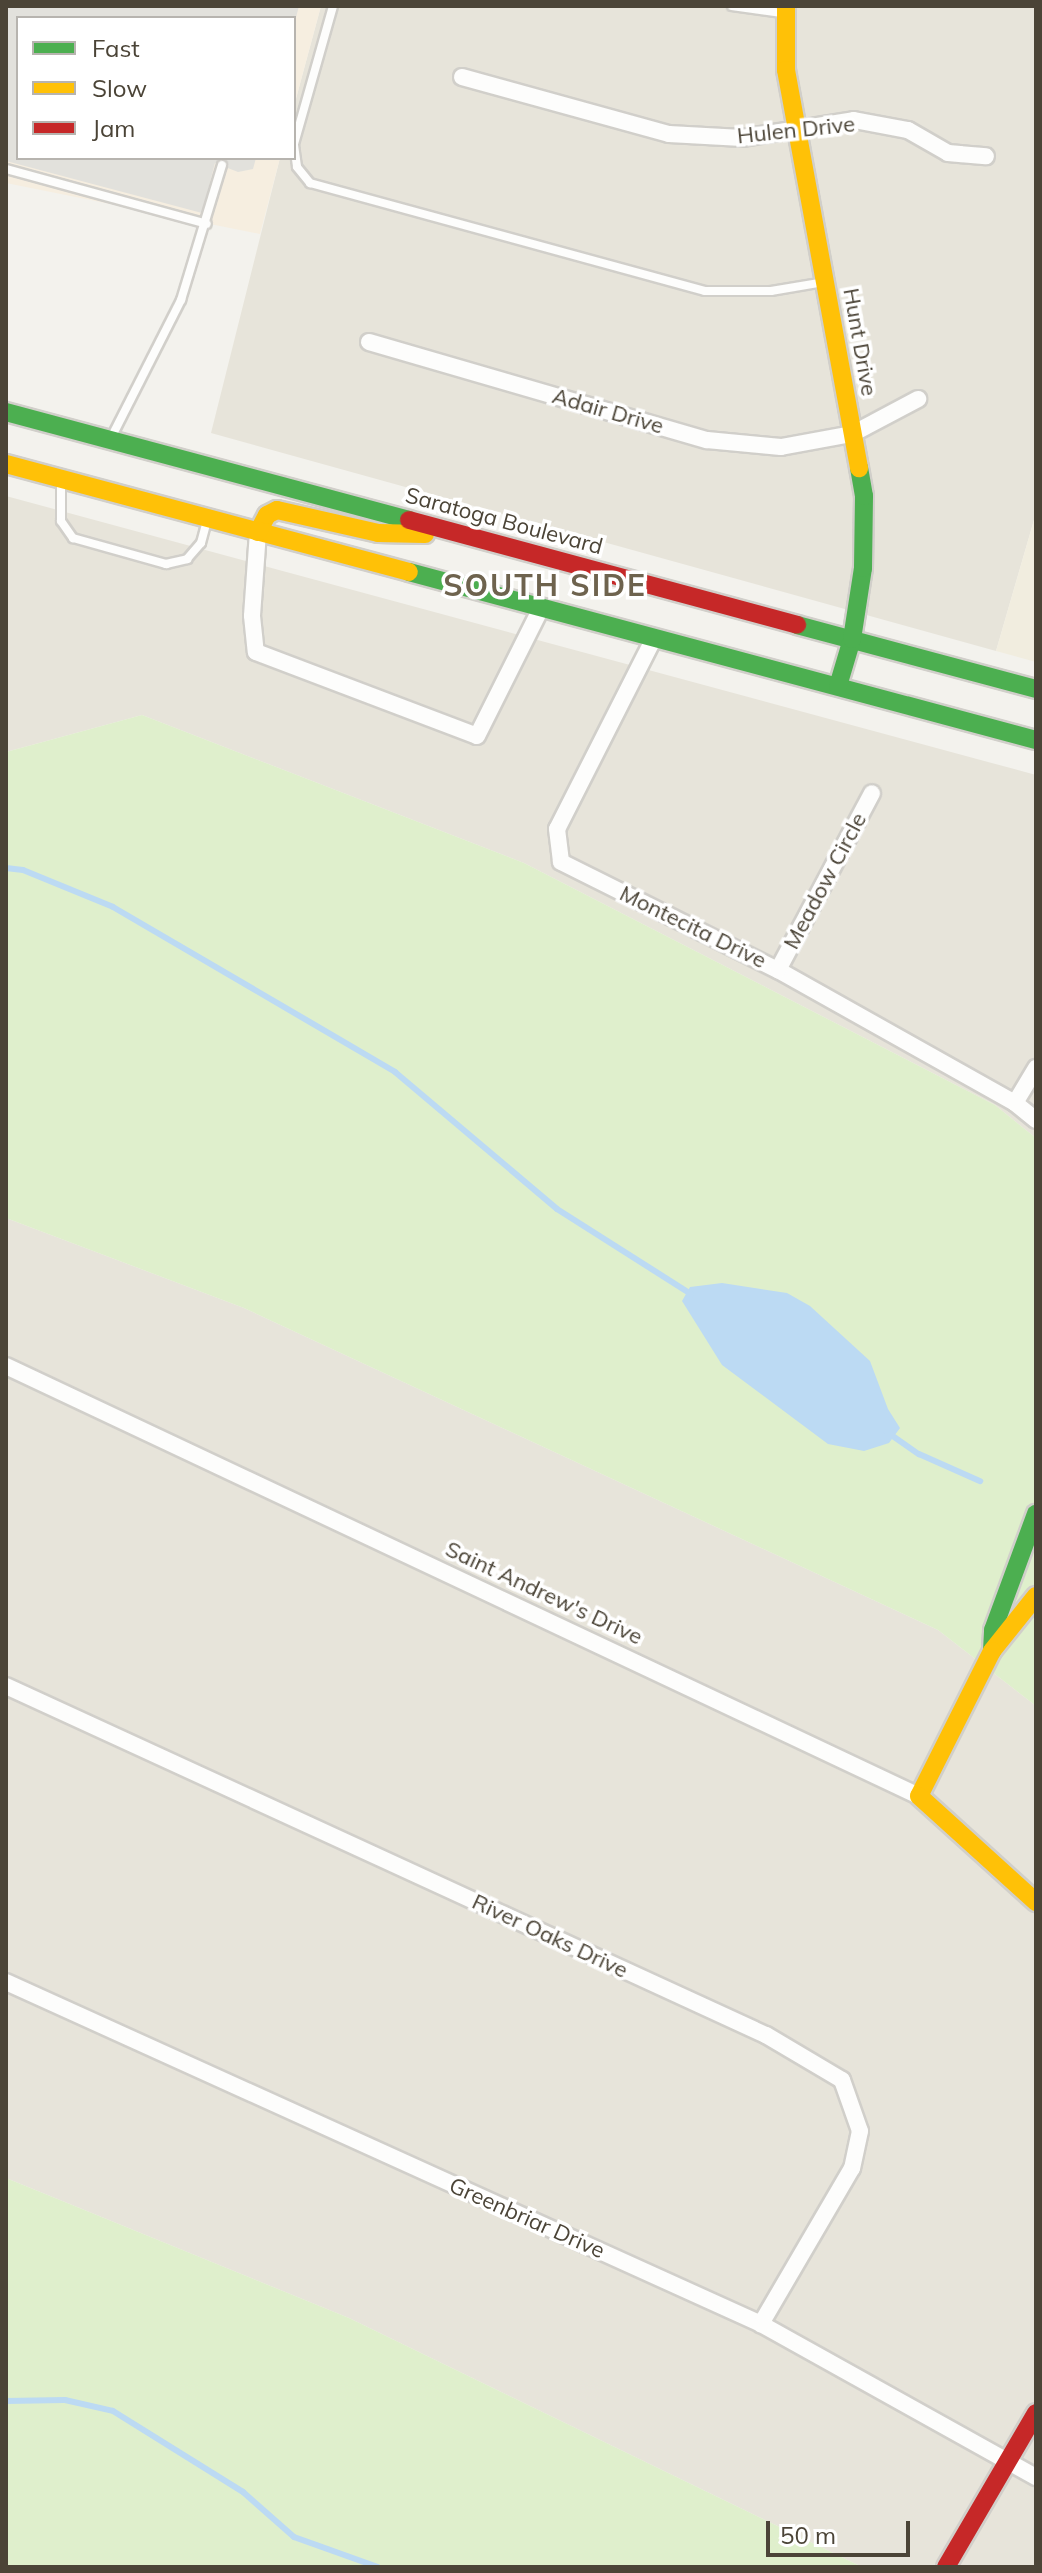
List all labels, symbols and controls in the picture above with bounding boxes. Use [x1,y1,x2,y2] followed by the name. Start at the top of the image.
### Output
[16,16,296,160] legend
[92,33,140,63] text: Fast
[92,73,147,103] text: Slow
[736,111,856,149] street label: Hulen Drive
[92,113,135,143] text: Jam
[838,286,882,398] street label: Hunt Drive
[549,383,667,439] street label: Adair Drive
[402,482,606,560] street label: Saratoga Boulevard
[443,567,647,603] district label: SOUTH SIDE
[778,808,872,954] street label: Meadow Circle
[615,880,771,974] street label: Montecita Drive
[441,1536,647,1650] street label: Saint Andrew's Drive
[468,1888,632,1984] street label: River Oaks Drive
[445,2172,609,2264] street label: Greenbriar Drive
[770,2505,914,2555] scale bar
[780,2520,836,2550] text: 50 m

